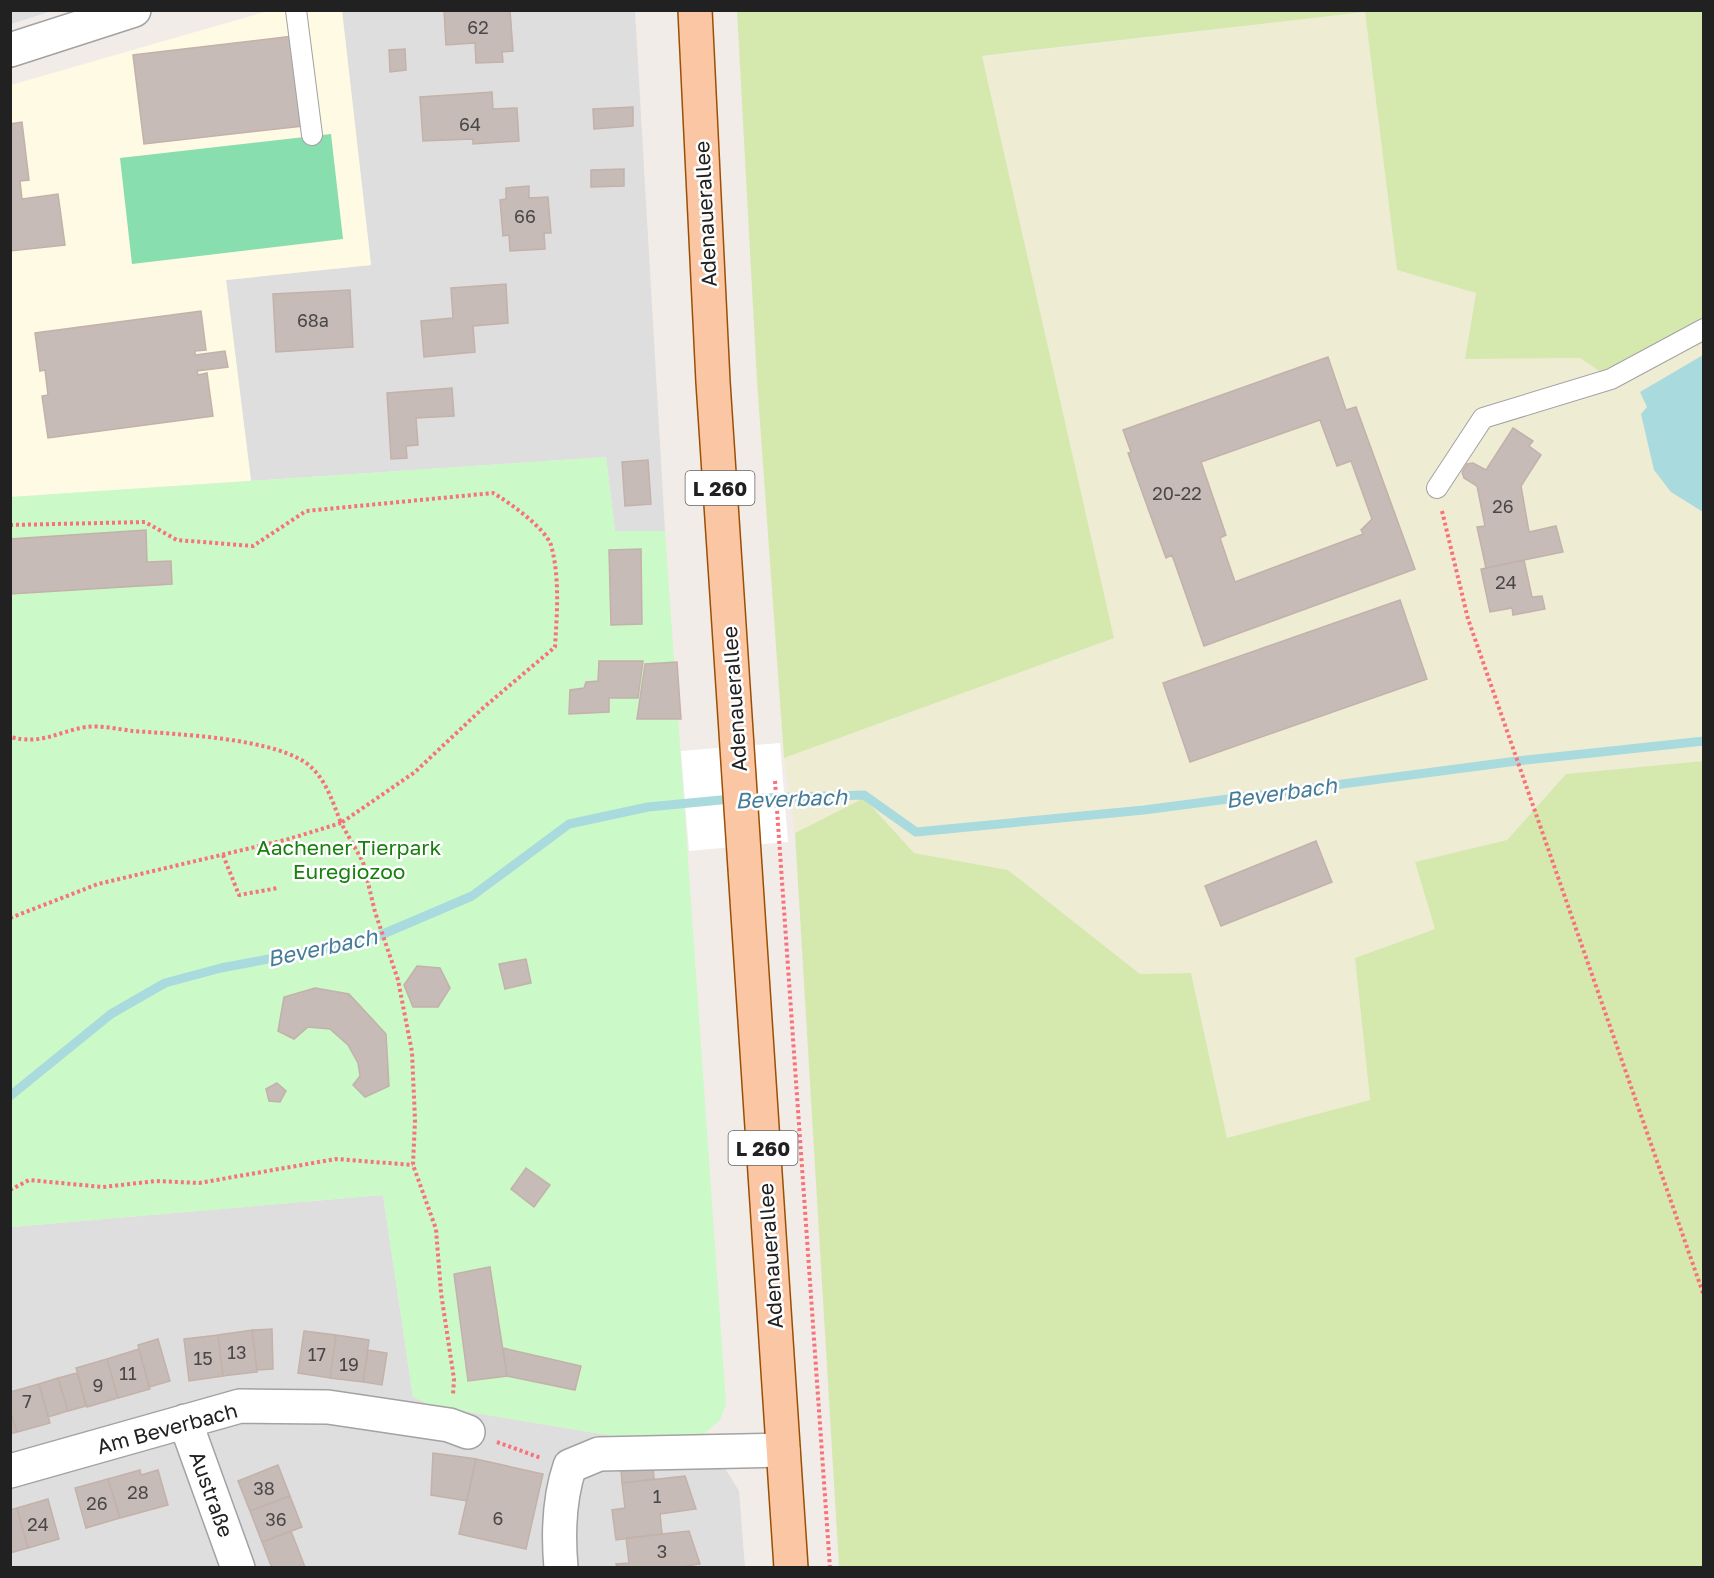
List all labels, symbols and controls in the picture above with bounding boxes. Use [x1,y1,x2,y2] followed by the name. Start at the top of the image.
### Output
[467,16,489,38] house number: 62
[459,113,481,135] house number: 64
[688,140,722,288] street label: Adenauerallee
[514,205,536,227] house number: 66
[297,309,329,331] house number: 68a
[686,471,754,505] road number: L 260
[1152,482,1202,504] house number: 20-22
[1492,495,1514,517] house number: 26
[1495,571,1517,593] house number: 24
[716,625,752,773] street label: Adenauerallee
[1224,771,1340,813] water label: Beverbach
[735,783,849,813] water label: Beverbach
[257,834,442,884] park label: Aachener Tierpark Euregiozoo
[265,922,381,972] water label: Beverbach
[728,1131,798,1165] road number: L 260
[752,1182,788,1330] street label: Adenauerallee
[227,1341,247,1363] house number: 13
[308,1343,326,1365] house number: 17
[193,1347,213,1369] house number: 15
[339,1353,359,1375] house number: 19
[119,1362,137,1384] house number: 11
[93,1374,103,1396] house number: 9
[22,1390,32,1412] house number: 7
[94,1397,240,1459] street label: Am Beverbach
[184,1447,240,1541] street label: Austraße
[253,1477,275,1499] house number: 38
[127,1481,149,1503] house number: 28
[653,1485,662,1507] house number: 1
[86,1492,108,1514] house number: 26
[493,1507,503,1529] house number: 6
[265,1508,287,1530] house number: 36
[27,1513,49,1535] house number: 24
[657,1540,667,1562] house number: 3

